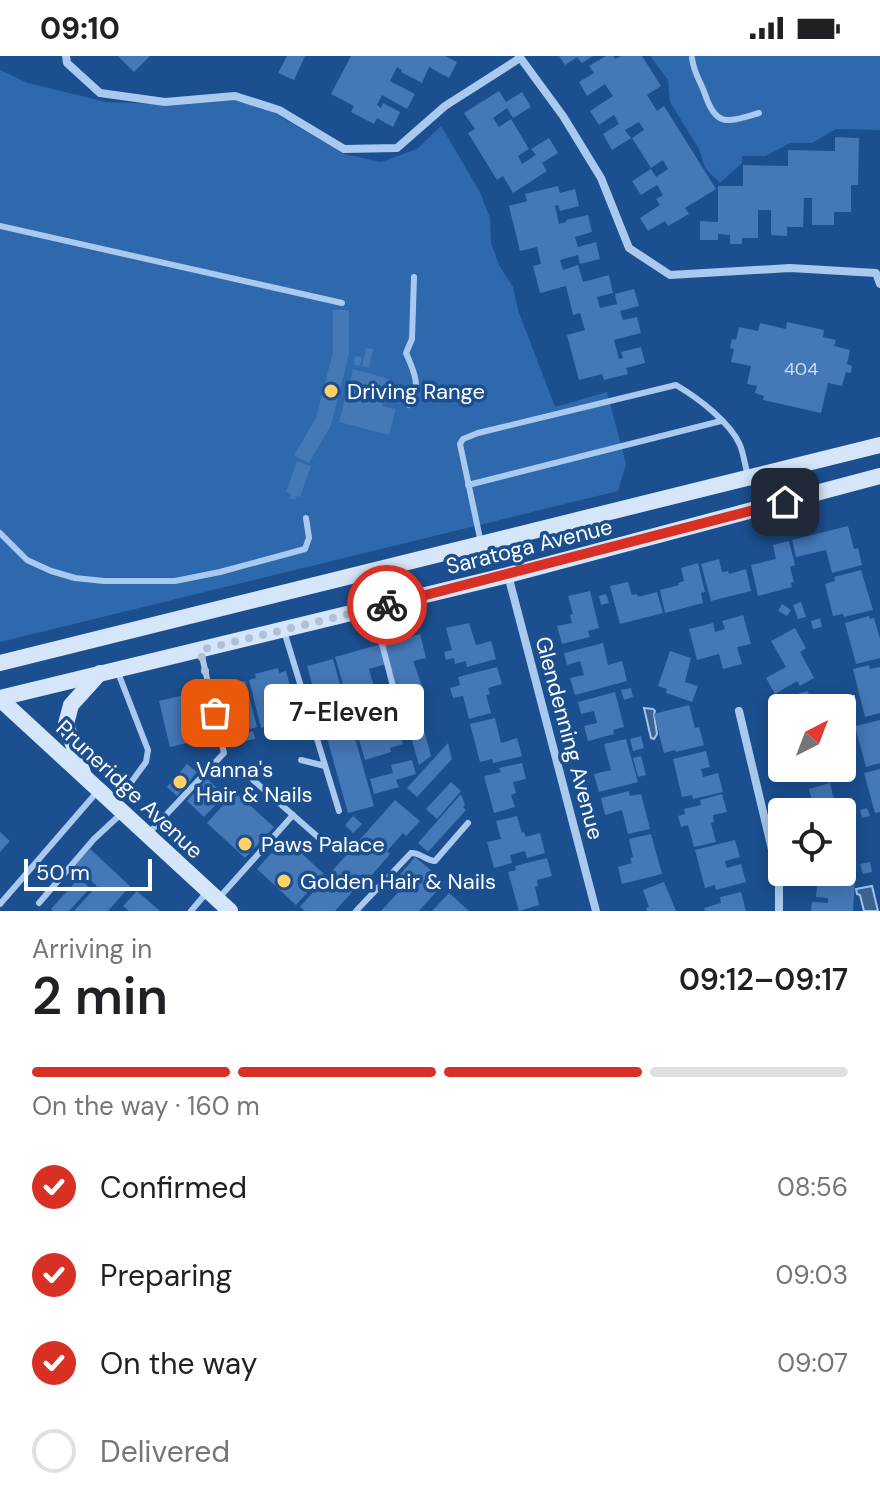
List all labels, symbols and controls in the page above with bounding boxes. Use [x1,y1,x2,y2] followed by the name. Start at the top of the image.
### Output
[40,9,120,48] text: 09:10
[784,357,818,381] house number: 404
[347,377,485,406] place label: Driving Range
[322,382,340,400] marker: Driving Range
[751,468,819,536] pin
[763,480,807,524] icon: home
[443,512,615,581] street label: Saratoga Avenue
[347,565,427,645] courier
[365,583,409,627] icon: bike
[528,633,611,843] street label: Glendenning Avenue
[181,679,249,747] pin
[263,685,423,741] callout: 7-Eleven
[193,691,237,735] icon: bag
[768,694,856,782] north arrow
[768,694,856,886] map controls
[289,695,399,729] text: 7-Eleven
[50,714,209,865] street label: Pruneridge Avenue
[196,755,313,809] place label: Vanna's Hair & Nails
[171,773,189,791] marker: Vanna's Hair & Nails
[768,798,856,886] button: locate
[261,830,385,859] place label: Paws Palace
[236,835,254,853] marker: Paws Palace
[24,855,152,891] scale bar
[36,858,90,887] text: 50 m
[300,867,496,896] place label: Golden Hair & Nails
[275,872,293,890] marker: Golden Hair & Nails
[32,932,152,966] text: Arriving in
[679,960,848,999] text: 09:12–09:17
[32,962,168,1030] text: 2 min
[32,1089,260,1123] text: On the way · 160 m
[32,1165,76,1209] icon: check
[100,1168,247,1207] text: Confirmed
[777,1170,848,1204] text: 08:56
[32,1253,76,1297] icon: check
[100,1256,232,1295] text: Preparing
[775,1258,848,1292] text: 09:03
[32,1341,76,1385] icon: check
[100,1344,257,1383] text: On the way
[777,1346,848,1380] text: 09:07
[100,1432,230,1471] text: Delivered

